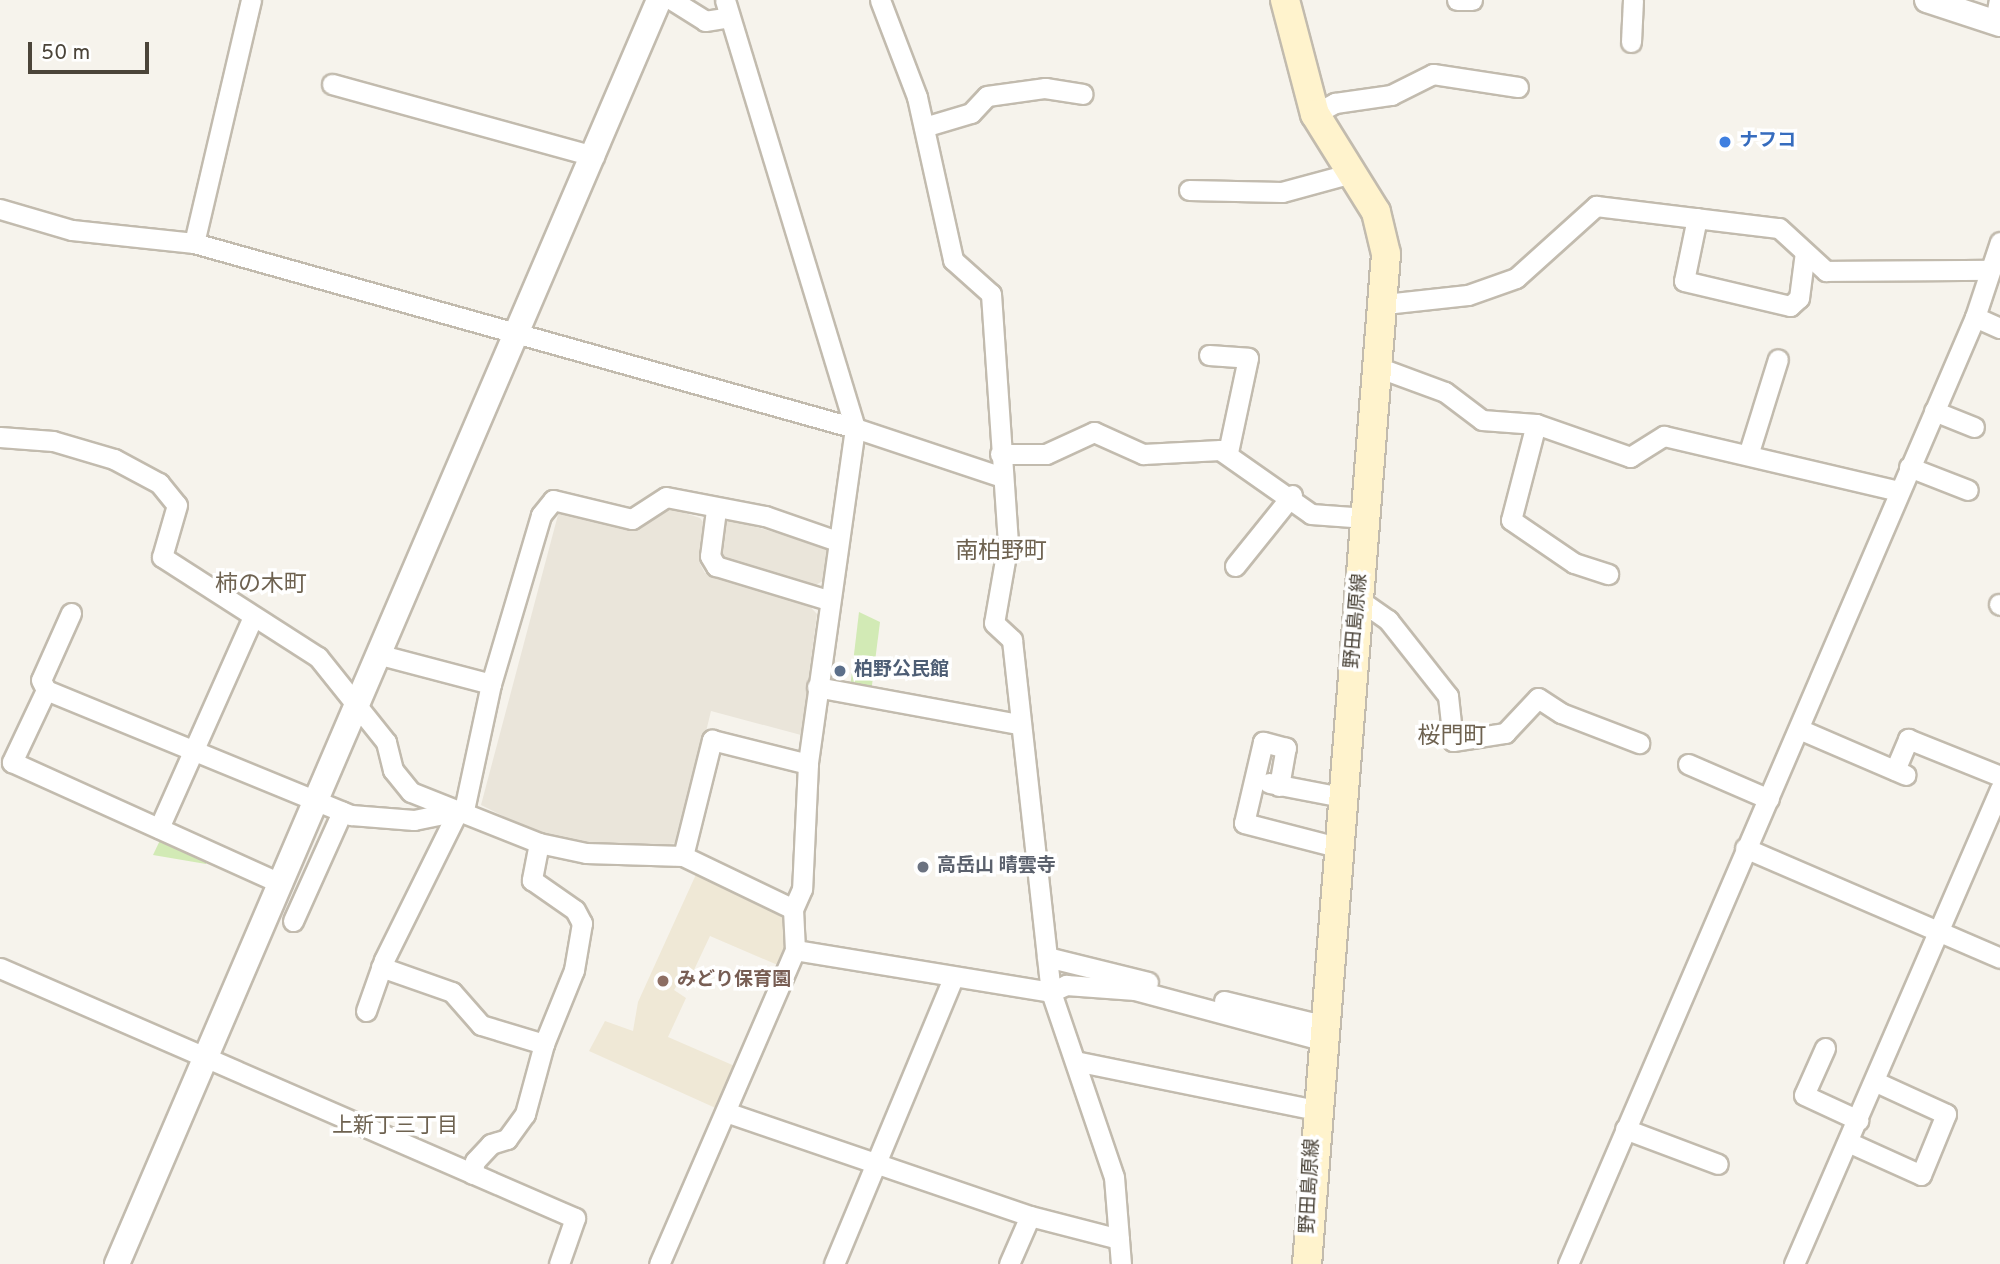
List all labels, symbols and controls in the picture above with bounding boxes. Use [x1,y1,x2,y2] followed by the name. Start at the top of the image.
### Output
[32,28,152,72] scale bar
[41,40,90,67] text: 50 m
[1739,131,1796,153] place label: ナフコ
[1717,134,1733,150] marker: ナフコ
[955,539,1047,567] district label: 南柏野町
[215,572,307,600] district label: 柿の木町
[1342,573,1372,669] street label: 野田島原線
[854,660,949,682] place label: 柏野公民館
[832,663,848,679] marker: 柏野公民館
[1418,724,1486,752] district label: 桜門町
[937,856,1056,878] place label: 高岳山 晴雲寺
[915,859,931,875] marker: 高岳山 晴雲寺
[677,970,791,992] place label: みどり保育園
[655,973,671,989] marker: みどり保育園
[332,1114,458,1140] district label: 上新丁三丁目
[1297,1138,1325,1234] street label: 野田島原線

